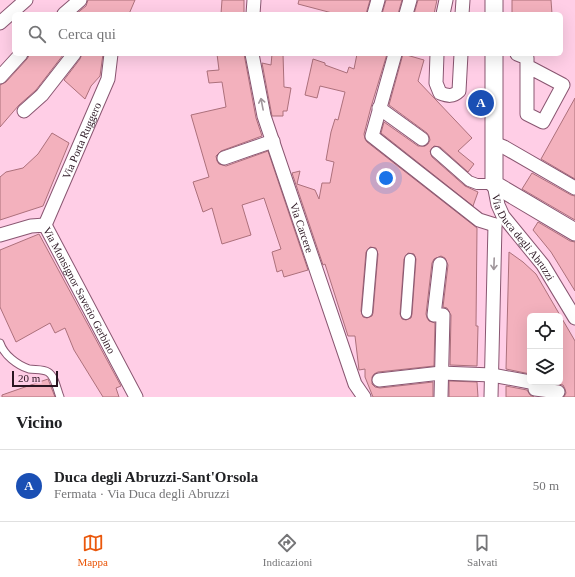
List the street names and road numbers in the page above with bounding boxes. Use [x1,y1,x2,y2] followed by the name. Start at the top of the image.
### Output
[60,100,103,181] street label: Via Porta Ruggero
[490,193,557,283] street label: Via Duca degli Abruzzi
[288,201,316,254] street label: Via Carcere
[41,225,118,356] street label: Via Monsignor Saverio Gerbino

